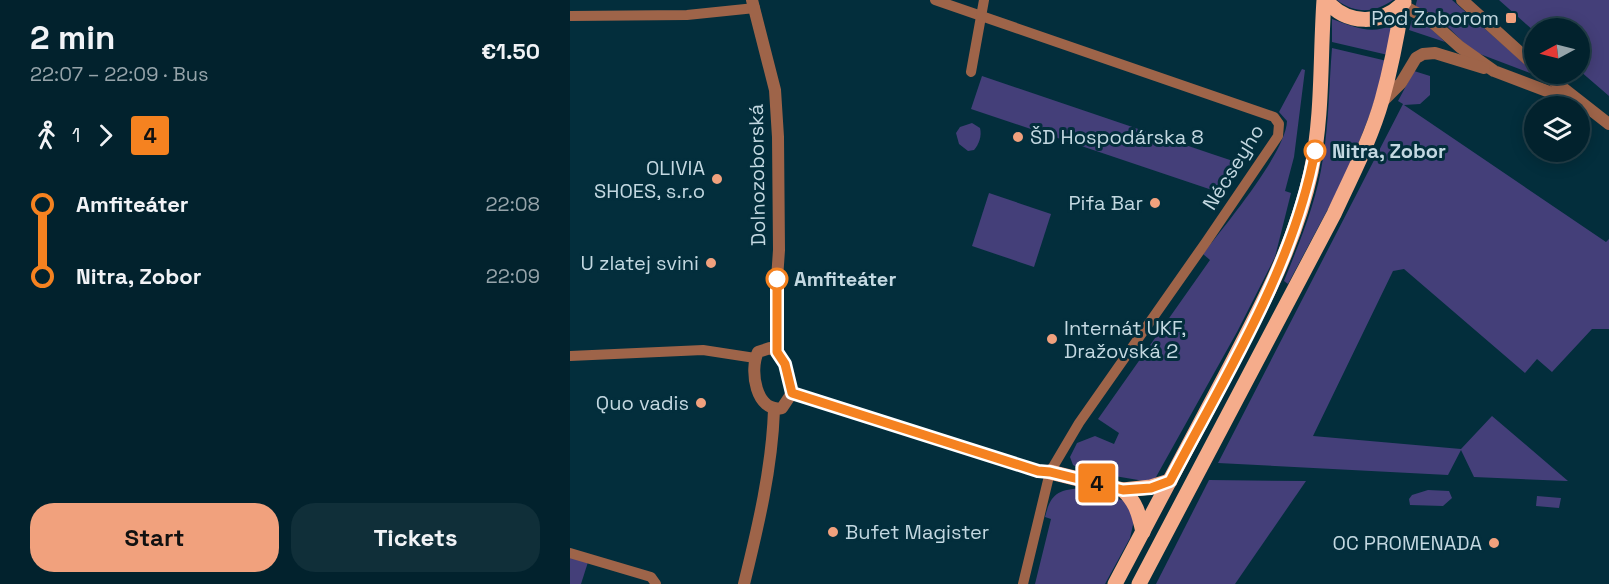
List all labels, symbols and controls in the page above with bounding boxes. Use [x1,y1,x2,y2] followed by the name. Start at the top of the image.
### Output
[1371,5,1499,31] place label: Pod Zoborom
[1504,11,1518,25] marker: Pod Zoborom
[30,17,115,59] text: 2 min
[1524,18,1590,84] north arrow
[1524,18,1590,162] map controls
[481,37,540,65] text: €1.50
[30,61,208,87] text: 22:07 – 22:09 · Bus
[1524,96,1590,162] button: layers
[743,104,771,246] street label: Dolnozoborská
[30,119,63,152] icon: walk
[89,119,122,152] icon: forward
[1196,119,1270,215] street label: Nécseyho
[72,122,80,148] text: 1
[143,122,157,149] text: 4
[1030,124,1204,150] place label: ŠD Hospodárska 8
[1011,130,1025,144] marker: ŠD Hospodárska 8
[1332,138,1446,164] place label: Nitra, Zobor
[1304,140,1326,162] marker: Nitra, Zobor
[594,155,705,204] place label: OLIVIA SHOES, s.r.o
[710,172,724,186] marker: OLIVIA SHOES, s.r.o
[76,190,189,218] text: Amfiteáter
[1069,190,1143,216] place label: Pifa Bar
[486,191,540,217] text: 22:08
[1148,196,1162,210] marker: Pifa Bar
[581,250,699,276] place label: U zlatej svini
[704,256,718,270] marker: U zlatej svini
[76,262,201,290] text: Nitra, Zobor
[486,263,540,289] text: 22:09
[794,266,896,292] place label: Amfiteáter
[766,268,788,290] marker: Amfiteáter
[1064,315,1186,364] place label: Internát UKF, Dražovská 2
[1045,332,1059,346] marker: Internát UKF, Dražovská 2
[596,390,689,416] place label: Quo vadis
[694,396,708,410] marker: Quo vadis
[1078,464,1116,502] line badge: 4
[1090,470,1104,497] text: 4
[30,503,279,572] button: Start
[291,503,540,572] button: Tickets
[845,519,989,545] place label: Bufet Magister
[826,525,840,539] marker: Bufet Magister
[1333,530,1482,556] place label: OC PROMENADA
[1487,536,1501,550] marker: OC PROMENADA

